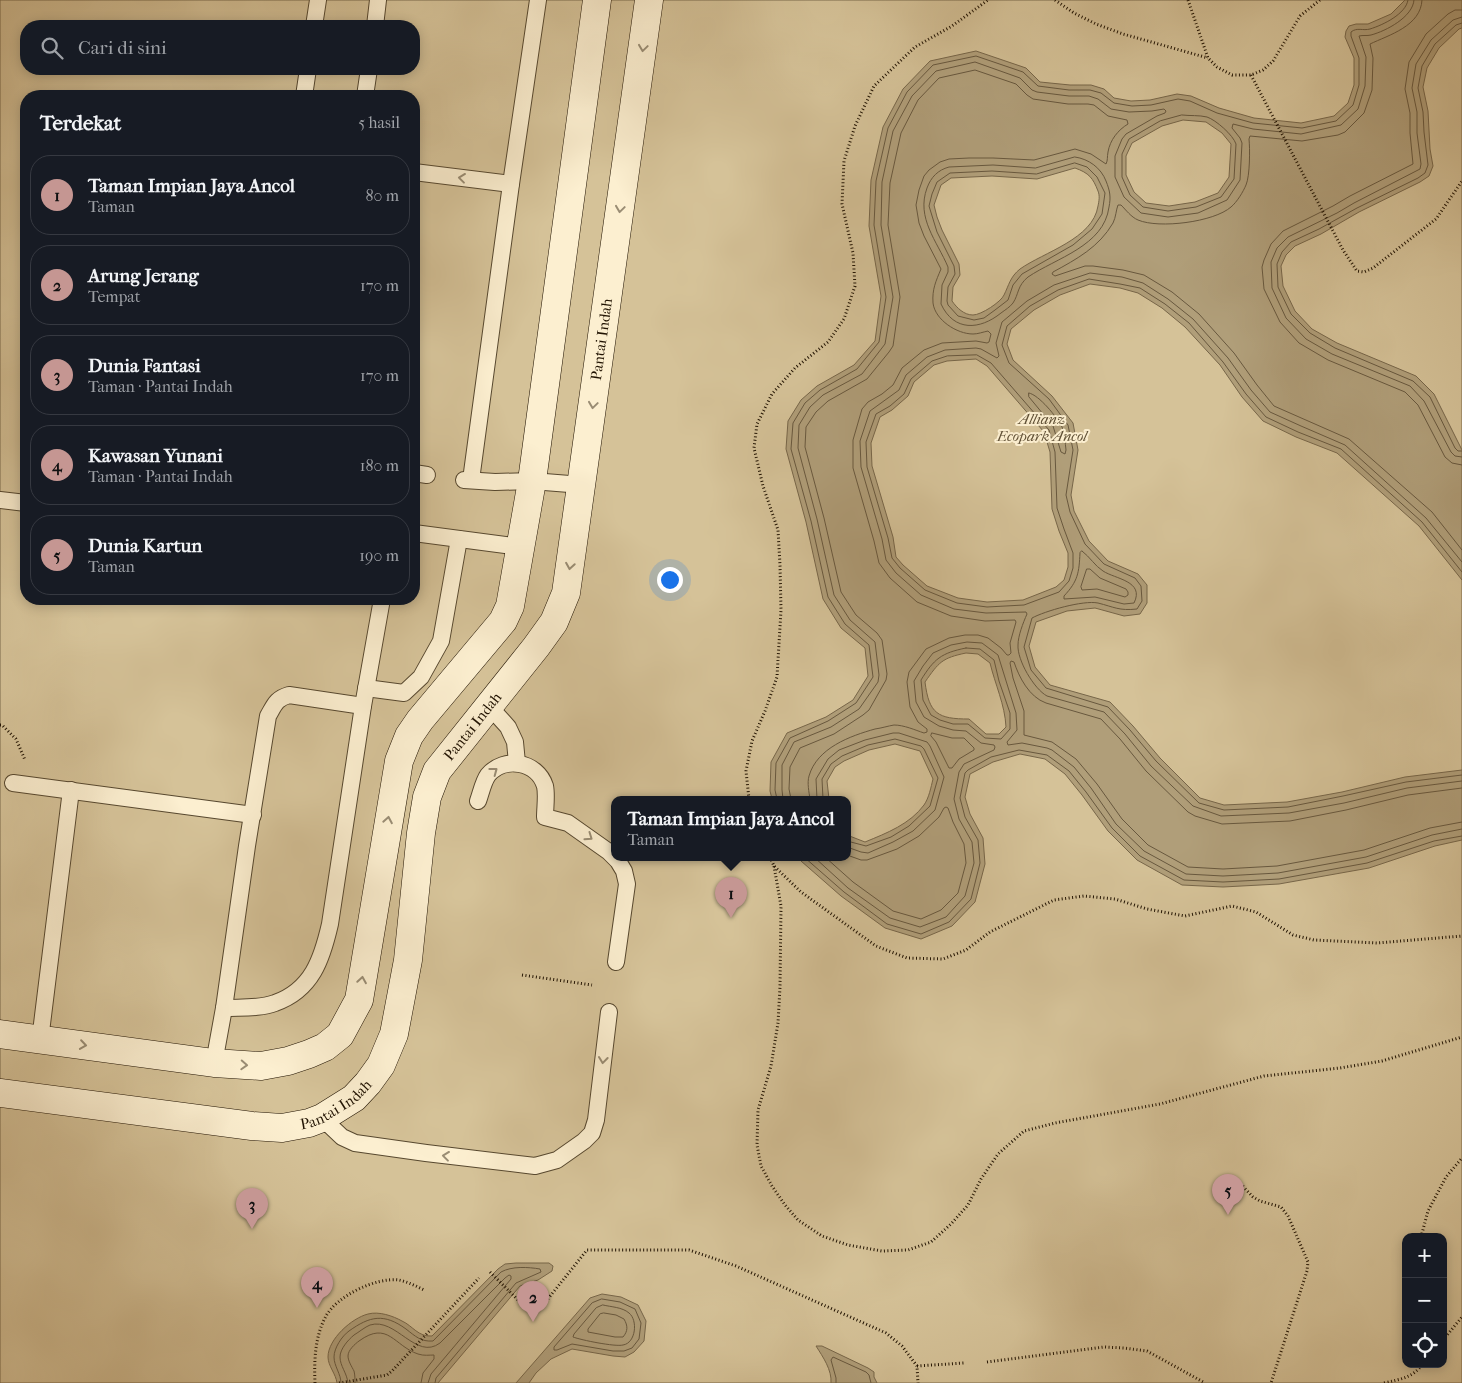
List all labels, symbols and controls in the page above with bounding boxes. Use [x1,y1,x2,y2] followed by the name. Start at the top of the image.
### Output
[20,20,420,75] search box
[38,34,66,62] icon: search
[78,37,167,59] text: Cari di sini
[638,45,649,53] one-way arrow
[40,111,121,135] text: Terdekat
[358,113,400,132] text: 5 hasil
[458,174,467,184] one-way arrow
[88,175,295,197] text: Taman Impian Jaya Ancol
[54,186,60,205] text: 1
[365,186,399,205] text: 80 m
[88,197,135,216] text: Taman
[616,205,626,214] one-way arrow
[88,265,199,287] text: Arung Jerang
[53,276,61,295] text: 2
[360,276,399,295] text: 170 m
[88,287,140,306] text: Tempat
[587,297,616,381] street label: Pantai Indah
[88,355,201,377] text: Dunia Fantasi
[54,366,60,385] text: 3
[360,366,399,385] text: 170 m
[88,377,233,396] text: Taman · Pantai Indah
[588,401,599,409] one-way arrow
[996,410,1089,445] park label: Allianz Ecopark Ancol
[88,445,223,467] text: Kawasan Yunani
[52,456,62,475] text: 4
[360,456,399,475] text: 180 m
[88,467,233,486] text: Taman · Pantai Indah
[88,535,202,557] text: Dunia Kartun
[54,546,60,565] text: 5
[359,546,399,565] text: 190 m
[88,557,135,576] text: Taman
[565,562,576,570] one-way arrow
[657,567,683,593] your location
[440,688,506,764] street label: Pantai Indah
[488,768,498,777] one-way arrow
[611,796,851,861] popup
[628,808,834,830] text: Taman Impian Jaya Ancol
[383,815,393,824] one-way arrow
[628,830,674,849] text: Taman
[583,831,592,840] one-way arrow
[715,877,747,918] pin: 1
[356,976,366,984] one-way arrow
[79,1039,87,1050] one-way arrow
[598,1057,609,1065] one-way arrow
[241,1059,249,1070] one-way arrow
[299,1075,376,1133] street label: Pantai Indah
[442,1151,450,1162] one-way arrow
[1212,1174,1244,1215] pin: 5
[236,1188,268,1229] pin: 3
[1402,1233,1447,1368] map controls
[1402,1233,1447,1278] button: +
[301,1267,333,1308] pin: 4
[1402,1278,1447,1323] button: −
[517,1281,549,1322] pin: 2
[1402,1323,1447,1368] button: locate

